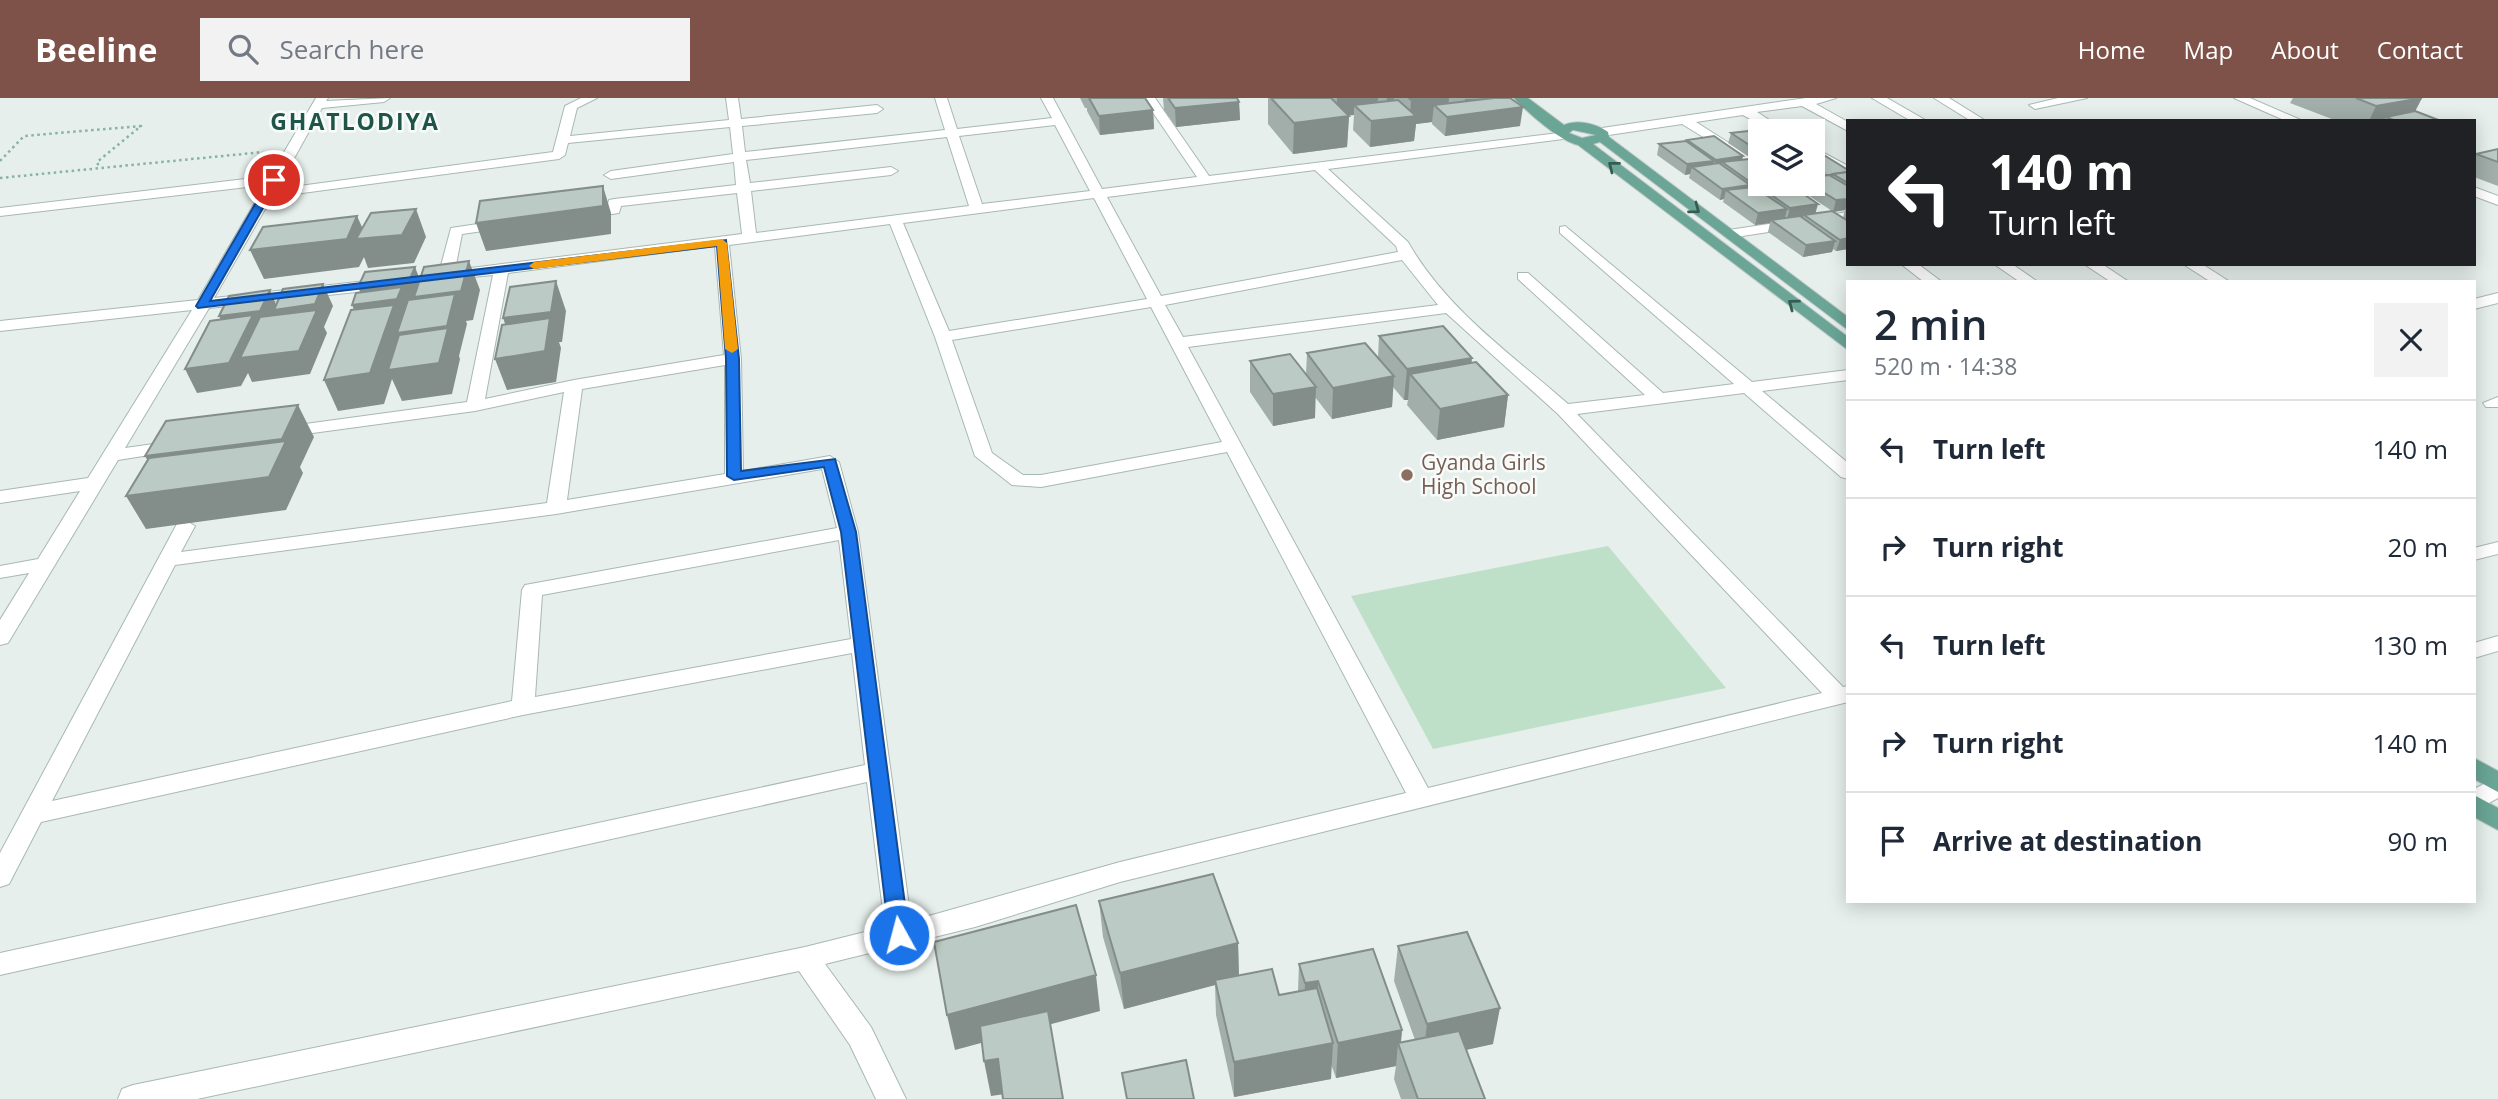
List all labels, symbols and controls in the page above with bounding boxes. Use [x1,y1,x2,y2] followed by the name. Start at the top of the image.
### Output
[200,18,690,81] search box
[35,27,158,72] text: Beeline
[224,30,262,68] icon: search
[280,31,424,67] text: Search here
[2078,33,2146,66] text: Home
[2184,33,2233,66] text: Map
[2271,33,2339,66] text: About
[2377,33,2463,66] text: Contact
[270,105,440,137] district label: GHATLODIYA
[1748,119,1825,196] map controls
[1748,119,1825,196] button: layers
[1989,138,2134,204] text: 140 m
[1874,147,1965,238] icon: left
[244,150,304,210] pin
[255,161,293,199] icon: arrive
[1608,161,1621,174] one-way arrow
[1687,201,1700,213] one-way arrow
[1989,201,2115,244] text: Turn left
[1874,295,1987,352] text: 2 min
[1789,300,1801,312] one-way arrow
[2374,303,2448,377] button: close
[1874,350,2017,382] text: 520 m · 14:38
[1874,430,1912,468] icon: left
[1933,431,2045,467] text: Turn left
[2373,431,2448,467] text: 140 m
[1421,448,1546,500] place label: Gyanda Girls High School
[1399,467,1415,483] marker: Gyanda Girls High School
[1874,528,1912,566] icon: right
[1933,529,2064,565] text: Turn right
[2387,529,2448,565] text: 20 m
[1874,626,1912,664] icon: left
[1933,627,2045,663] text: Turn left
[2373,627,2448,663] text: 130 m
[1874,724,1912,762] icon: right
[1933,725,2064,761] text: Turn right
[2373,725,2448,761] text: 140 m
[1874,822,1912,860] icon: arrive
[1933,823,2202,859] text: Arrive at destination
[2387,823,2448,859] text: 90 m
[862,898,936,972] position arrow

